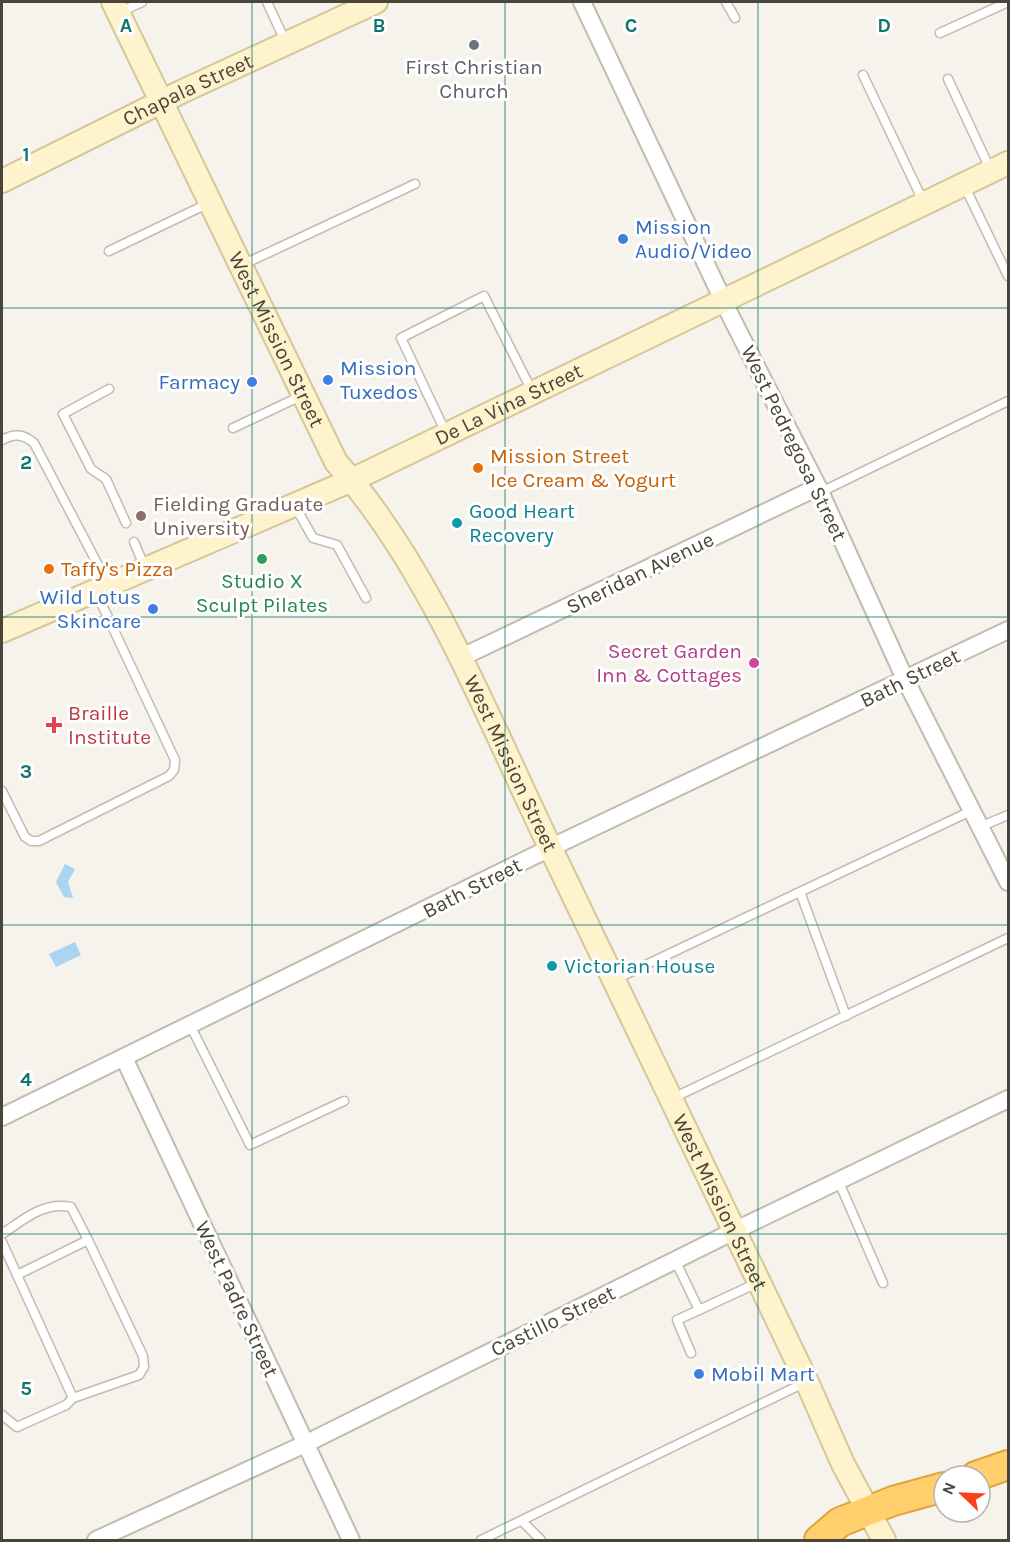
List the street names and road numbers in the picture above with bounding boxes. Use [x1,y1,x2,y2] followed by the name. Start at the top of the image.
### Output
[119,49,257,131] street label: Chapala Street
[224,248,329,431] street label: West Mission Street
[736,341,852,545] street label: West Pedregosa Street
[431,358,586,450] street label: De La Vina Street
[562,527,718,619] street label: Sheridan Avenue
[856,644,964,712] street label: Bath Street
[459,671,563,856] street label: West Mission Street
[419,853,526,923] street label: Bath Street
[668,1110,773,1294] street label: West Mission Street
[190,1217,284,1381] street label: West Padre Street
[487,1280,619,1361] street label: Castillo Street

